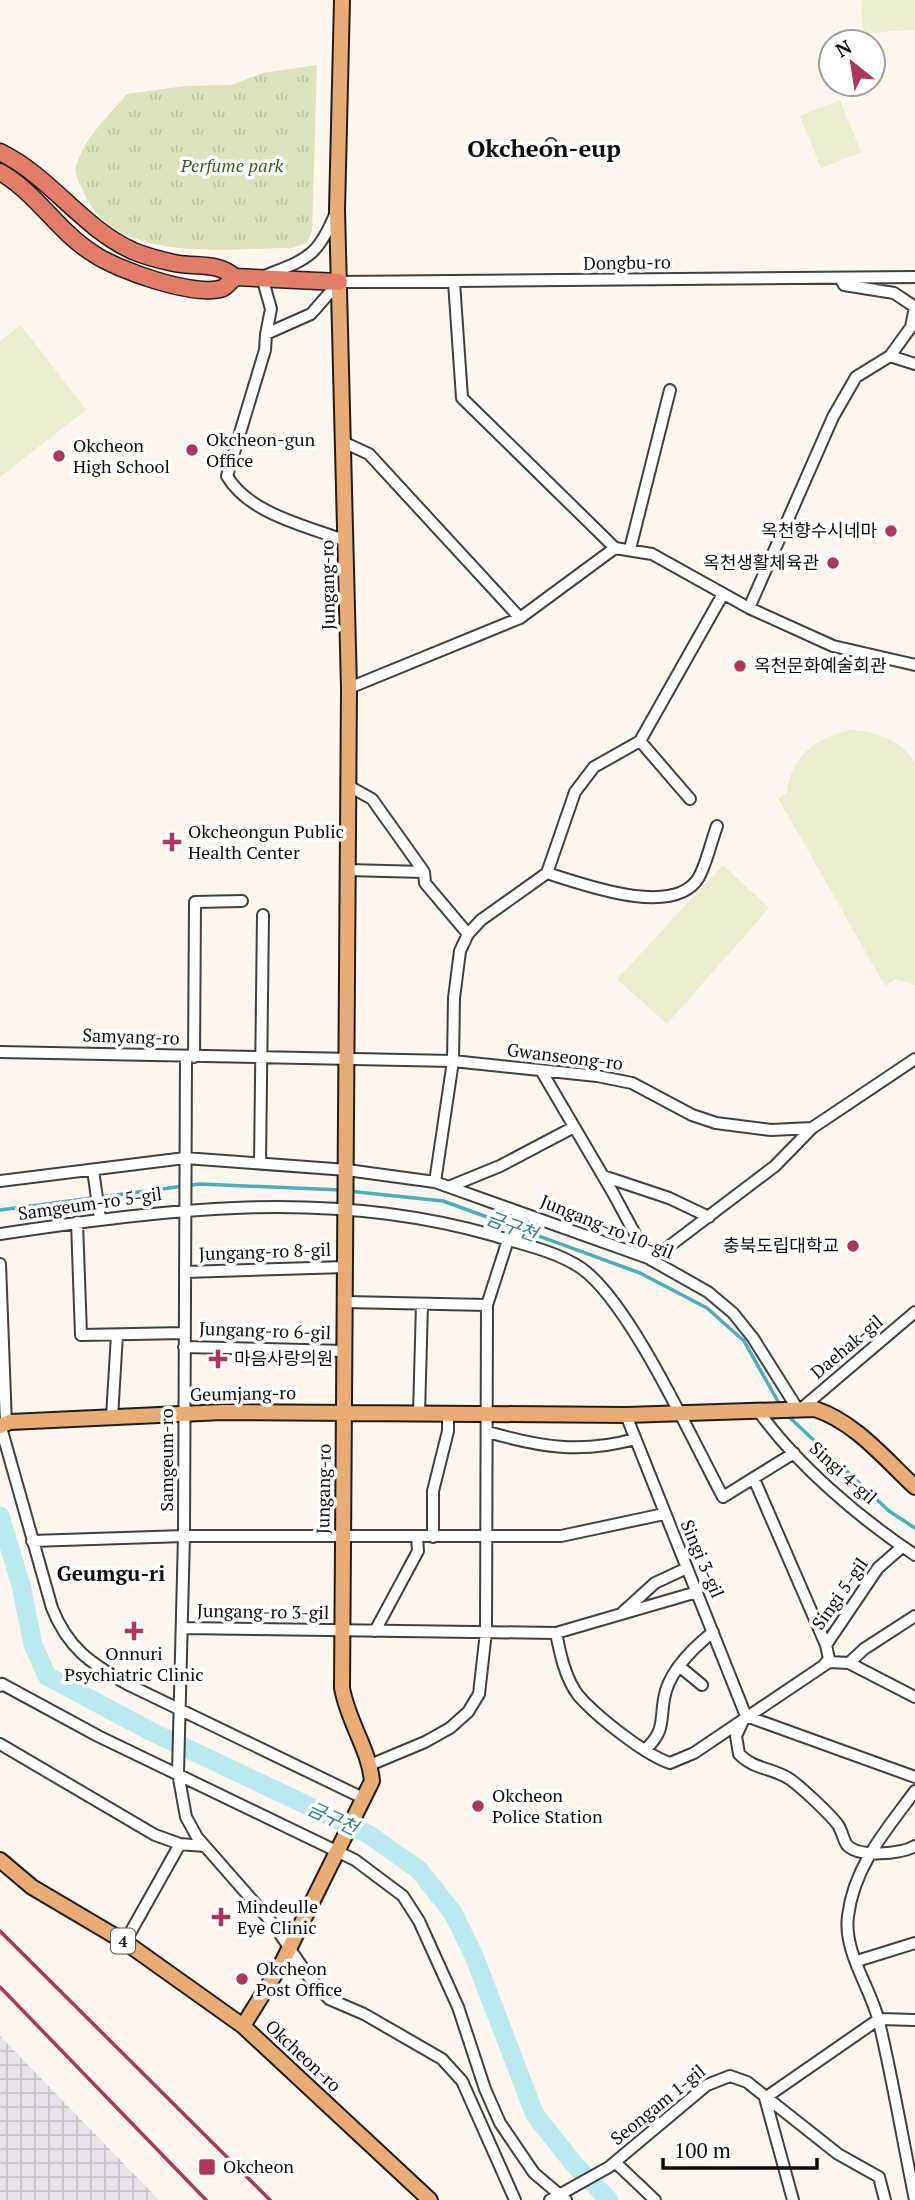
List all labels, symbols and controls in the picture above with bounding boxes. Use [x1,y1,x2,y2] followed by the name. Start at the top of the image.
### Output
[817,28,887,98] north arrow
[831,33,856,62] text: N
[467,132,621,164] district label: Okcheon-eup
[180,153,284,177] park label: Perfume park
[583,249,671,275] street label: Dongbu-ro
[206,427,315,472] place label: Okcheon-gun Office
[73,433,170,478] place label: Okcheon High School
[184,442,200,458] marker: Okcheon-gun Office
[51,448,67,464] marker: Okcheon High School
[761,518,877,542] place label: 옥천향수시네마
[883,523,899,539] marker: 옥천향수시네마
[314,540,340,630] street label: Jungang-ro
[703,550,819,574] place label: 옥천생활체육관
[825,555,841,571] marker: 옥천생활체육관
[754,653,887,677] place label: 옥천문화예술회관
[732,658,748,674] marker: 옥천문화예술회관
[188,819,344,864] place label: Okcheongun Public Health Center
[162,832,182,852] marker: Okcheongun Public Health Center
[82,1022,180,1050] street label: Samyang-ro
[506,1037,625,1075] street label: Gwanseong-ro
[16,1181,163,1225] street label: Samgeum-ro 5-gil
[537,1188,678,1264] street label: Jungang-ro 10-gil
[483,1205,543,1247] water label: 금구천
[723,1233,839,1257] place label: 충북도립대학교
[198,1237,332,1265] street label: Jungang-ro 8-gil
[845,1238,861,1254] marker: 충북도립대학교
[805,1309,887,1383] street label: Daehak-gil
[198,1316,332,1344] street label: Jungang-ro 6-gil
[234,1346,333,1370] place label: 마음사랑의원
[208,1349,228,1369] marker: 마음사랑의원
[190,1380,296,1406] street label: Geumjang-ro
[154,1408,178,1512] street label: Samgeum-ro
[805,1436,882,1509] street label: Singi 4-gil
[310,1444,336,1534] street label: Jungang-ro
[676,1516,730,1601] street label: Singi 3-gil
[806,1553,873,1634] street label: Singi 5-gil
[57,1559,165,1587] district label: Geumgu-ri
[197,1598,329,1624] street label: Jungang-ro 3-gil
[124,1621,144,1641] marker: Onnuri Psychiatric Clinic
[64,1641,204,1686] place label: Onnuri Psychiatric Clinic
[492,1783,603,1828] place label: Okcheon Police Station
[304,1795,364,1841] water label: 금구천
[470,1798,486,1814] marker: Okcheon Police Station
[237,1894,318,1939] place label: Mindeulle Eye Clinic
[211,1907,231,1927] marker: Mindeulle Eye Clinic
[111,1928,135,1954] road number: 4
[256,1956,342,2001] place label: Okcheon Post Office
[234,1971,250,1987] marker: Okcheon Post Office
[261,2014,347,2097] street label: Okcheon-ro
[605,2059,710,2150] street label: Seongam 1-gil
[663,2126,817,2170] scale bar
[674,2136,731,2164] text: 100 m
[223,2154,294,2178] place label: Okcheon
[197,2157,217,2177] marker: Okcheon

